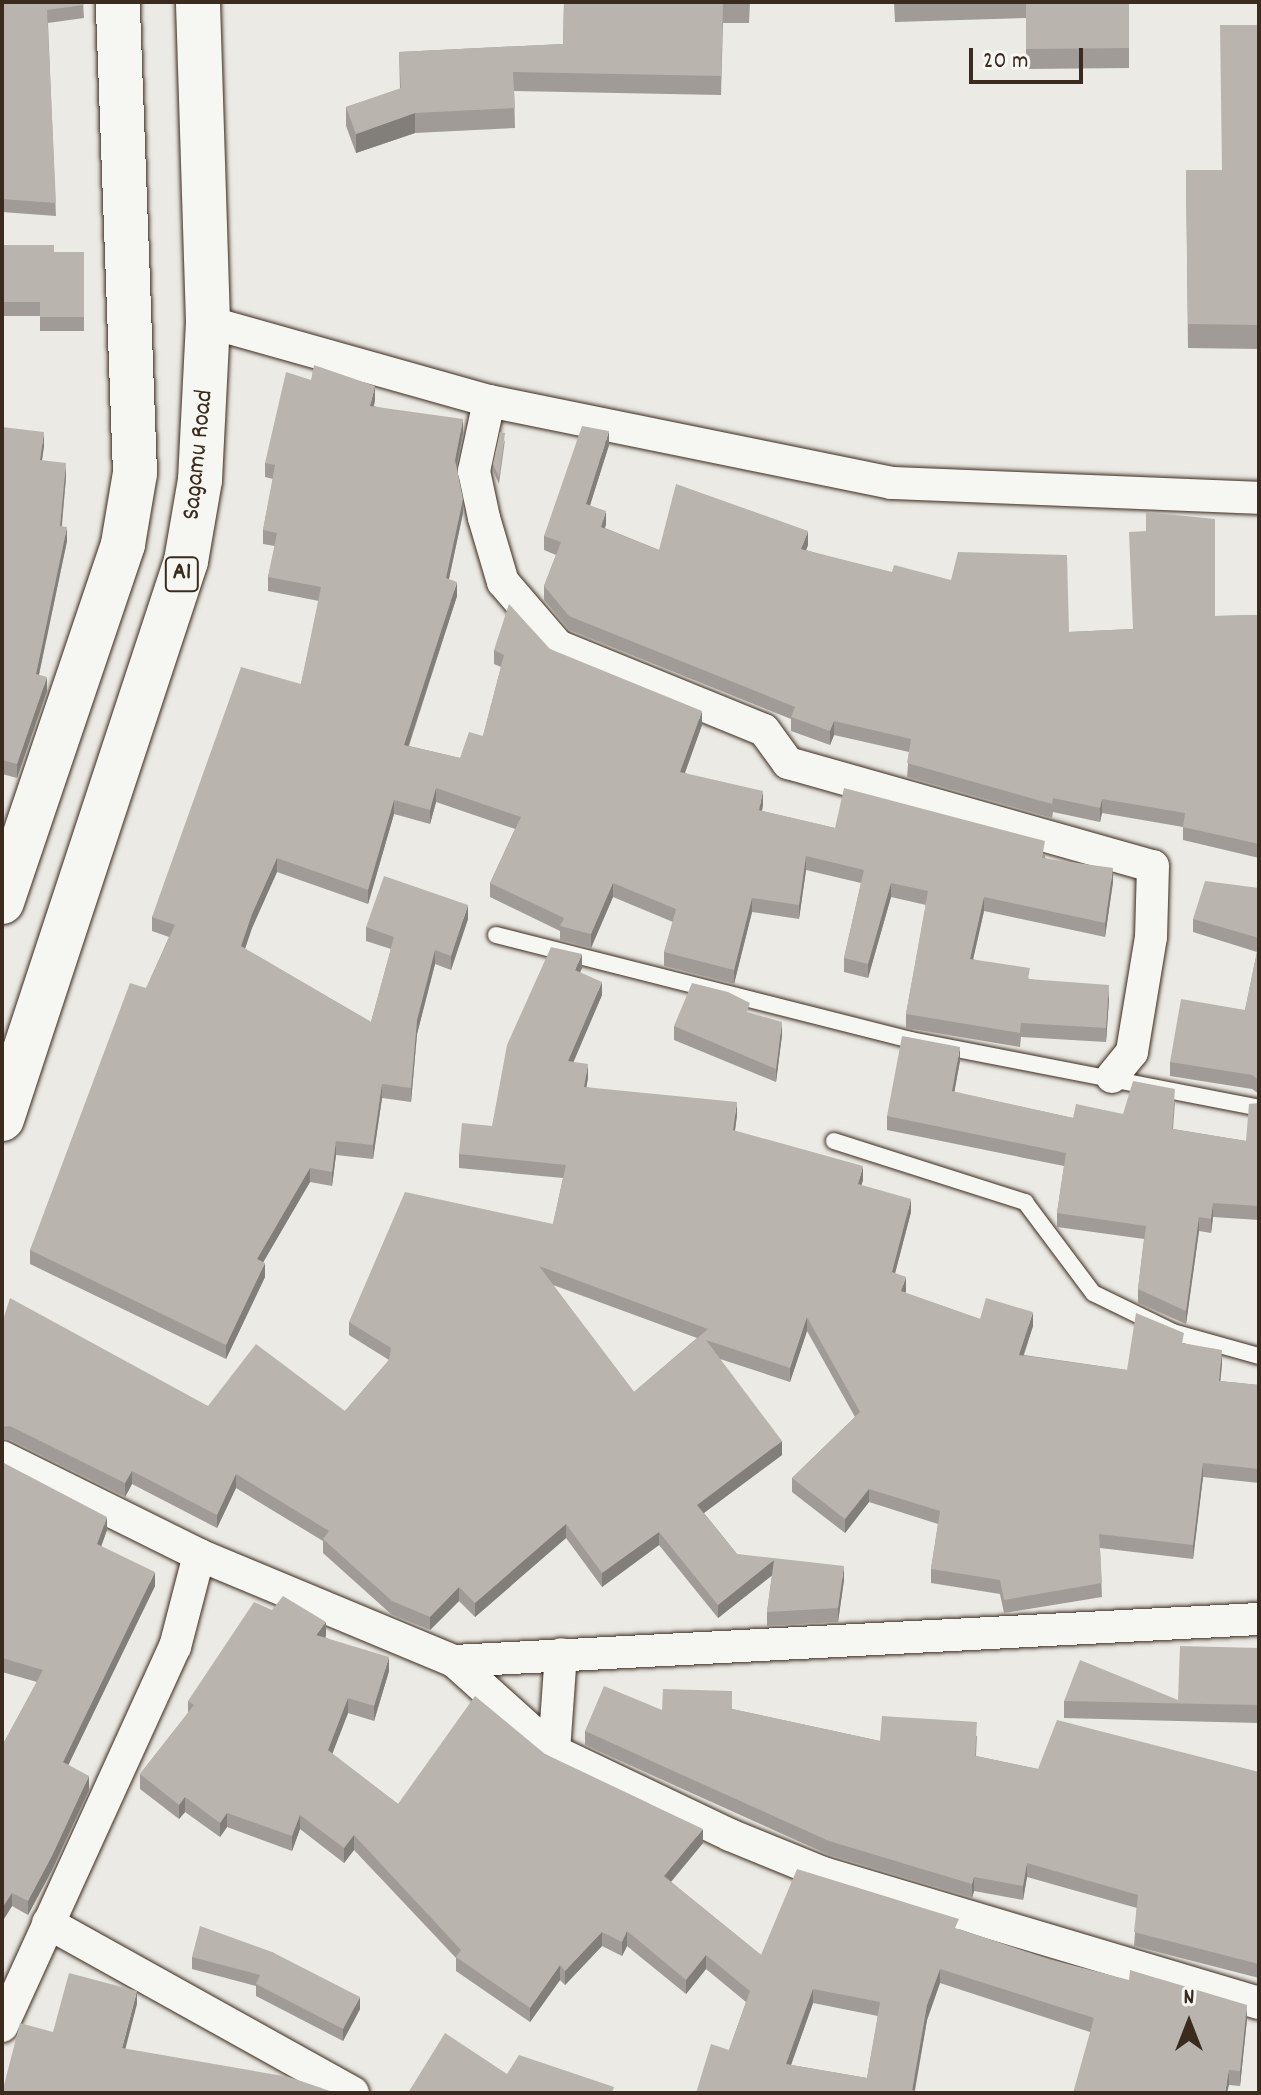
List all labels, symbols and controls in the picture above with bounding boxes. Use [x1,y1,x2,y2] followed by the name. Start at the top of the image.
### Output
[973,32,1087,82] scale bar
[983,45,1029,79] text: 20 m
[177,388,221,522] street label: Sagamu Road
[164,554,200,594] road number: A1
[1149,1983,1229,2063] north arrow
[1184,1983,1194,2014] text: N

